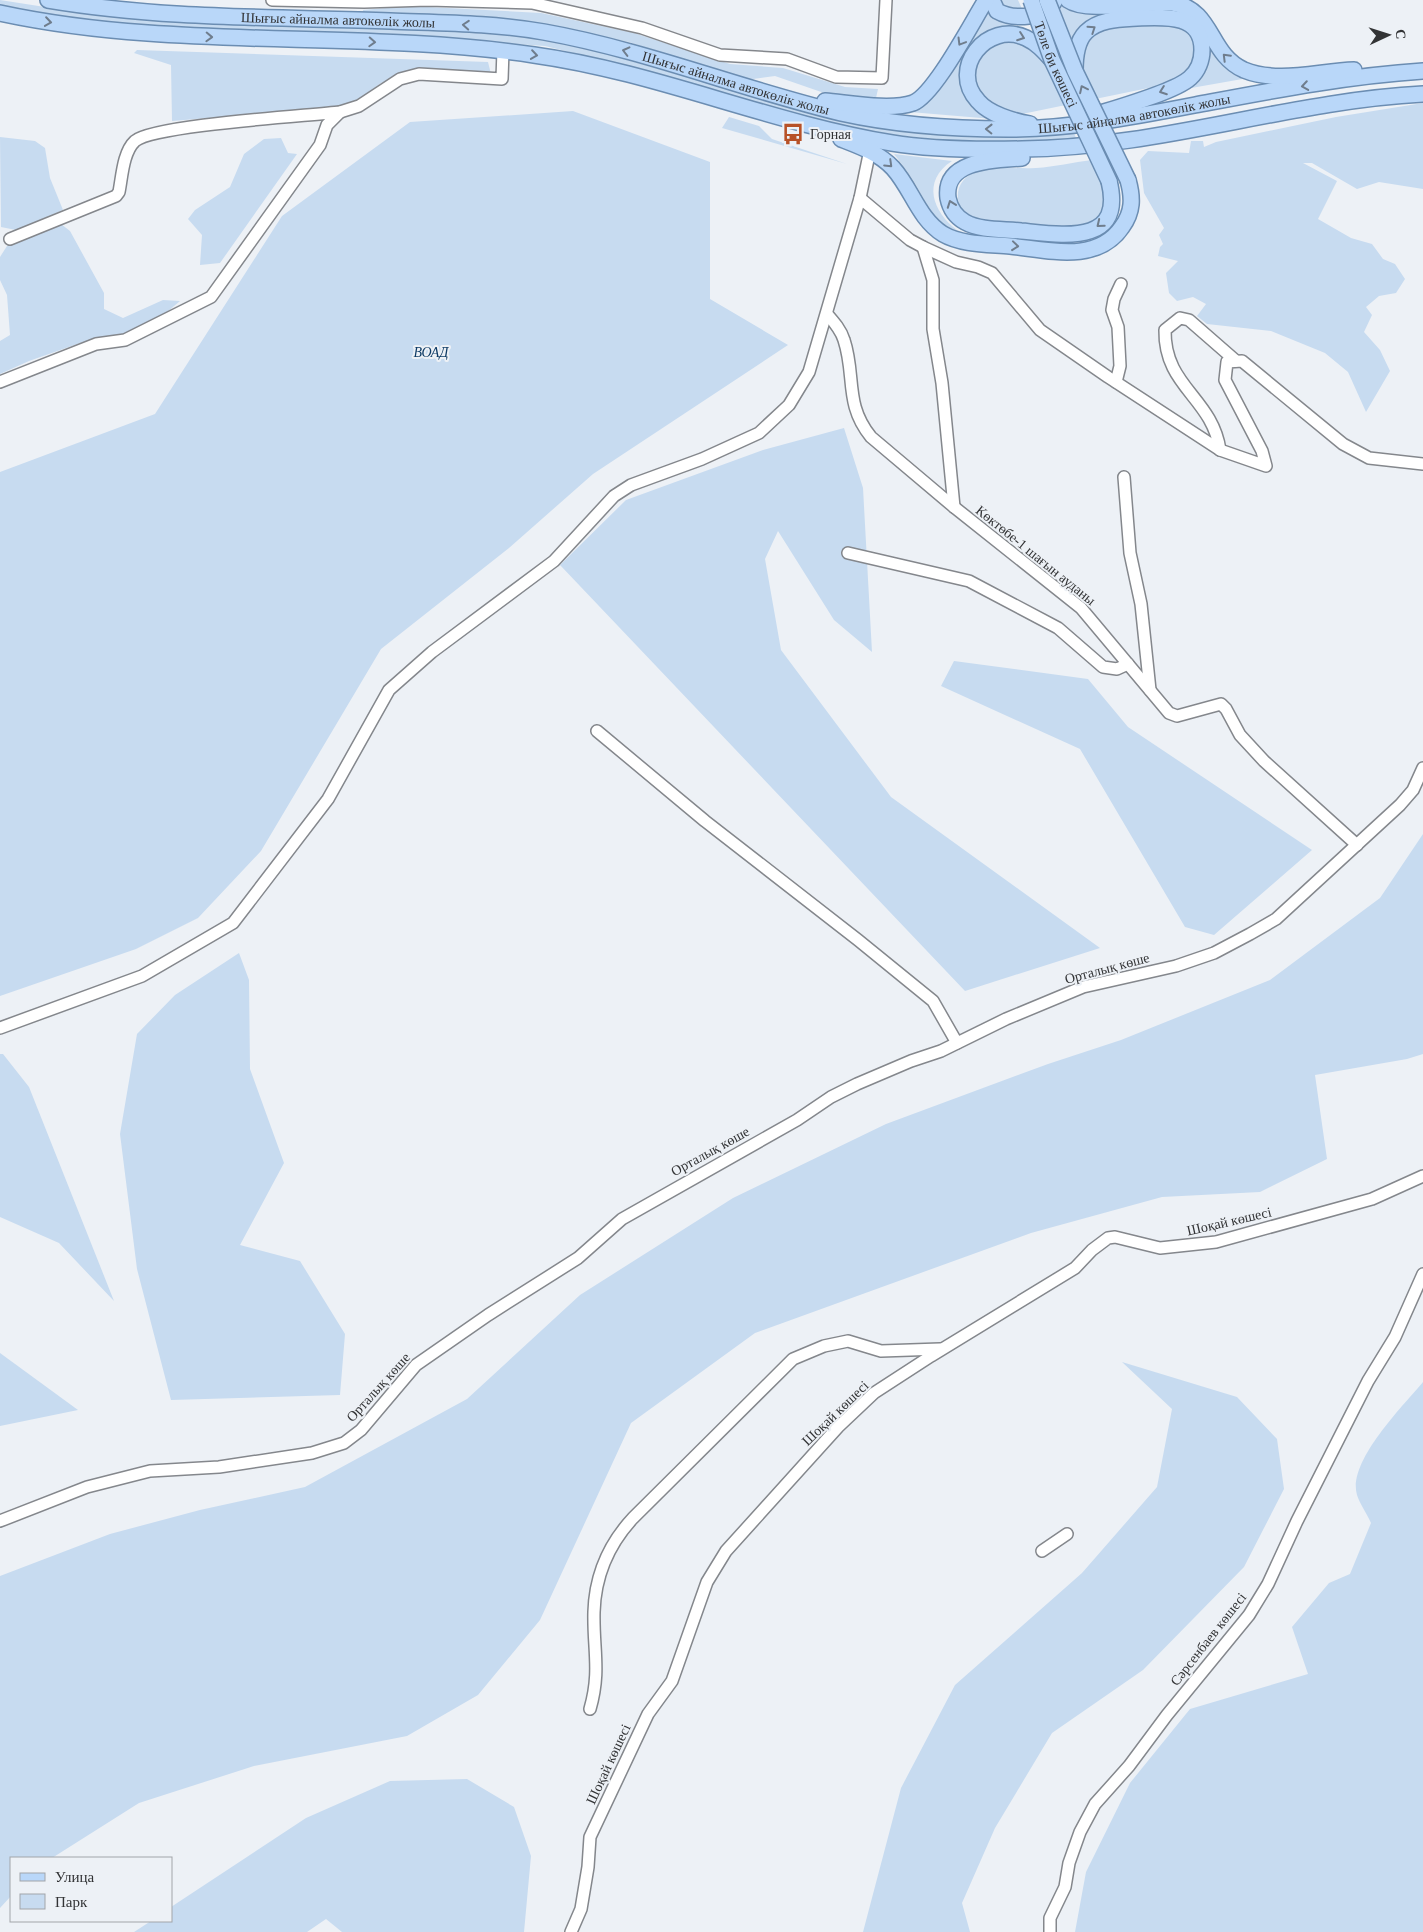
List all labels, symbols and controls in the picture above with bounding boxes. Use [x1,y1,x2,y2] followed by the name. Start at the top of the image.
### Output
[241,10,436,31] street label: Шығыс айналма автокөлік жолы
[1363,10,1413,60] north arrow
[44,16,52,27] one-way arrow
[462,19,470,30] one-way arrow
[1031,20,1080,110] street label: Төле би көшесі
[1086,26,1096,35] one-way arrow
[1393,29,1408,40] text: С
[1017,31,1025,41] one-way arrow
[206,32,214,43] one-way arrow
[957,36,967,45] one-way arrow
[368,37,376,48] one-way arrow
[623,46,631,56] one-way arrow
[530,49,538,59] one-way arrow
[640,49,831,118] street label: Шығыс айналма автокөлік жолы
[1223,54,1232,63] one-way arrow
[1301,80,1309,91] one-way arrow
[1160,85,1168,95] one-way arrow
[1080,86,1090,95] one-way arrow
[1038,91,1232,136] street label: Шығыс айналма автокөлік жолы
[780,121,806,147] bus stop icon: Горная
[984,124,992,134] one-way arrow
[810,127,852,142] place label: Горная
[883,158,892,167] one-way arrow
[947,200,957,209] one-way arrow
[1096,219,1105,228] one-way arrow
[1011,240,1019,251] one-way arrow
[414,345,450,360] park label: ВОАД
[973,503,1099,609] street label: Көктөбе-1 шағын ауданы
[1063,950,1151,987] street label: Орталық көше
[669,1124,752,1179] street label: Орталық көше
[1185,1204,1273,1239] street label: Шоқай көшесі
[344,1350,413,1425] street label: Орталық көше
[799,1378,872,1449] street label: Шоқай көшесі
[1168,1590,1249,1689] street label: Сәрсенбаев көшесі
[583,1722,634,1807] street label: Шоқай көшесі
[10,1857,172,1922] legend
[55,1869,94,1885] text: Улица
[55,1894,88,1910] text: Парк

